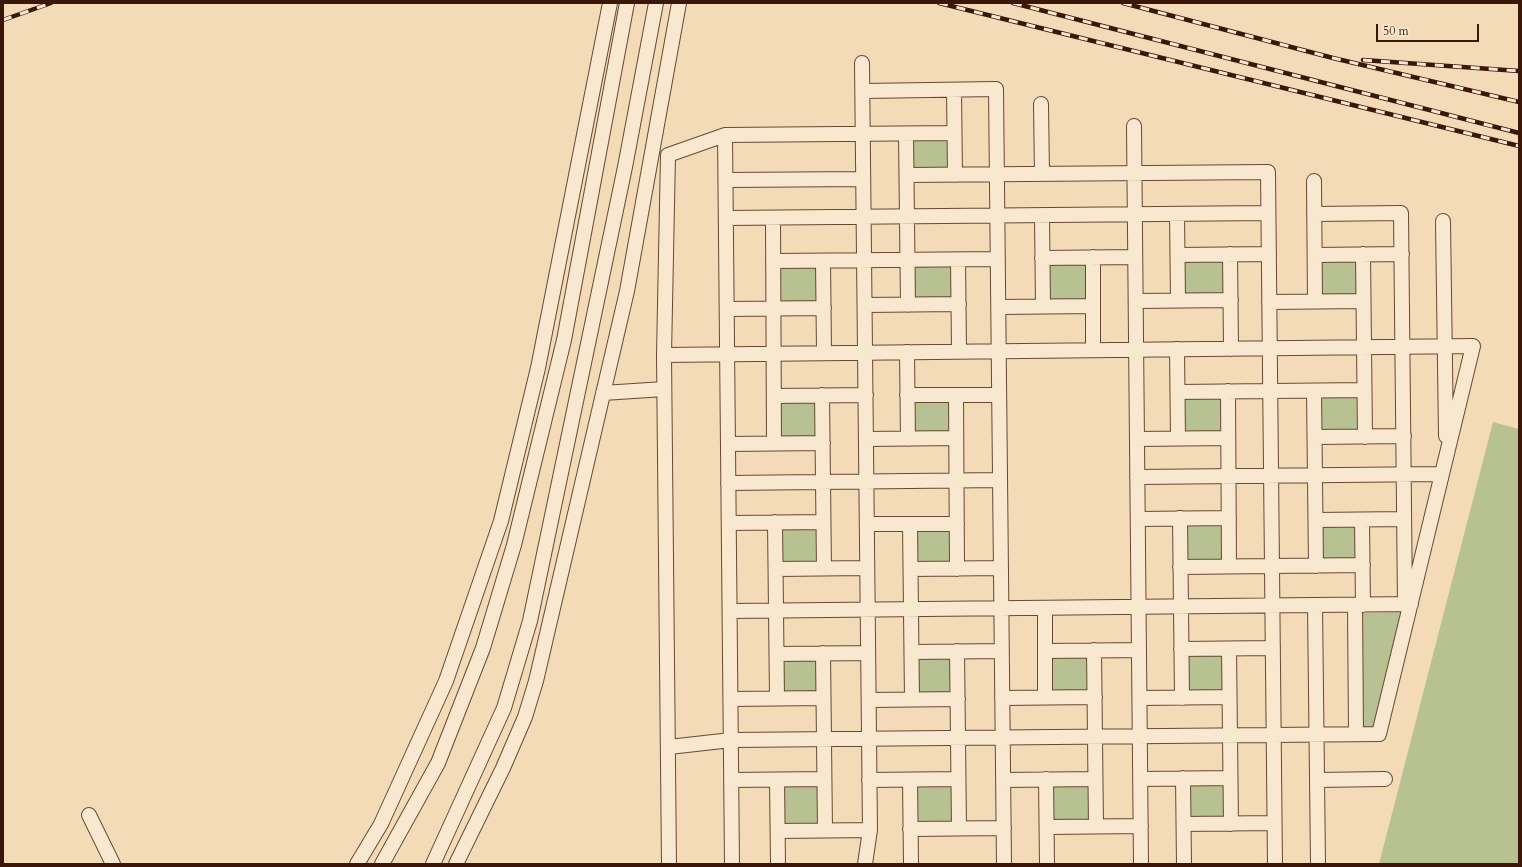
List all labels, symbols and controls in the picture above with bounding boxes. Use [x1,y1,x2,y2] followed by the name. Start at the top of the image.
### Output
[1378,16,1481,42] scale bar
[1383,23,1409,39] text: 50 m

